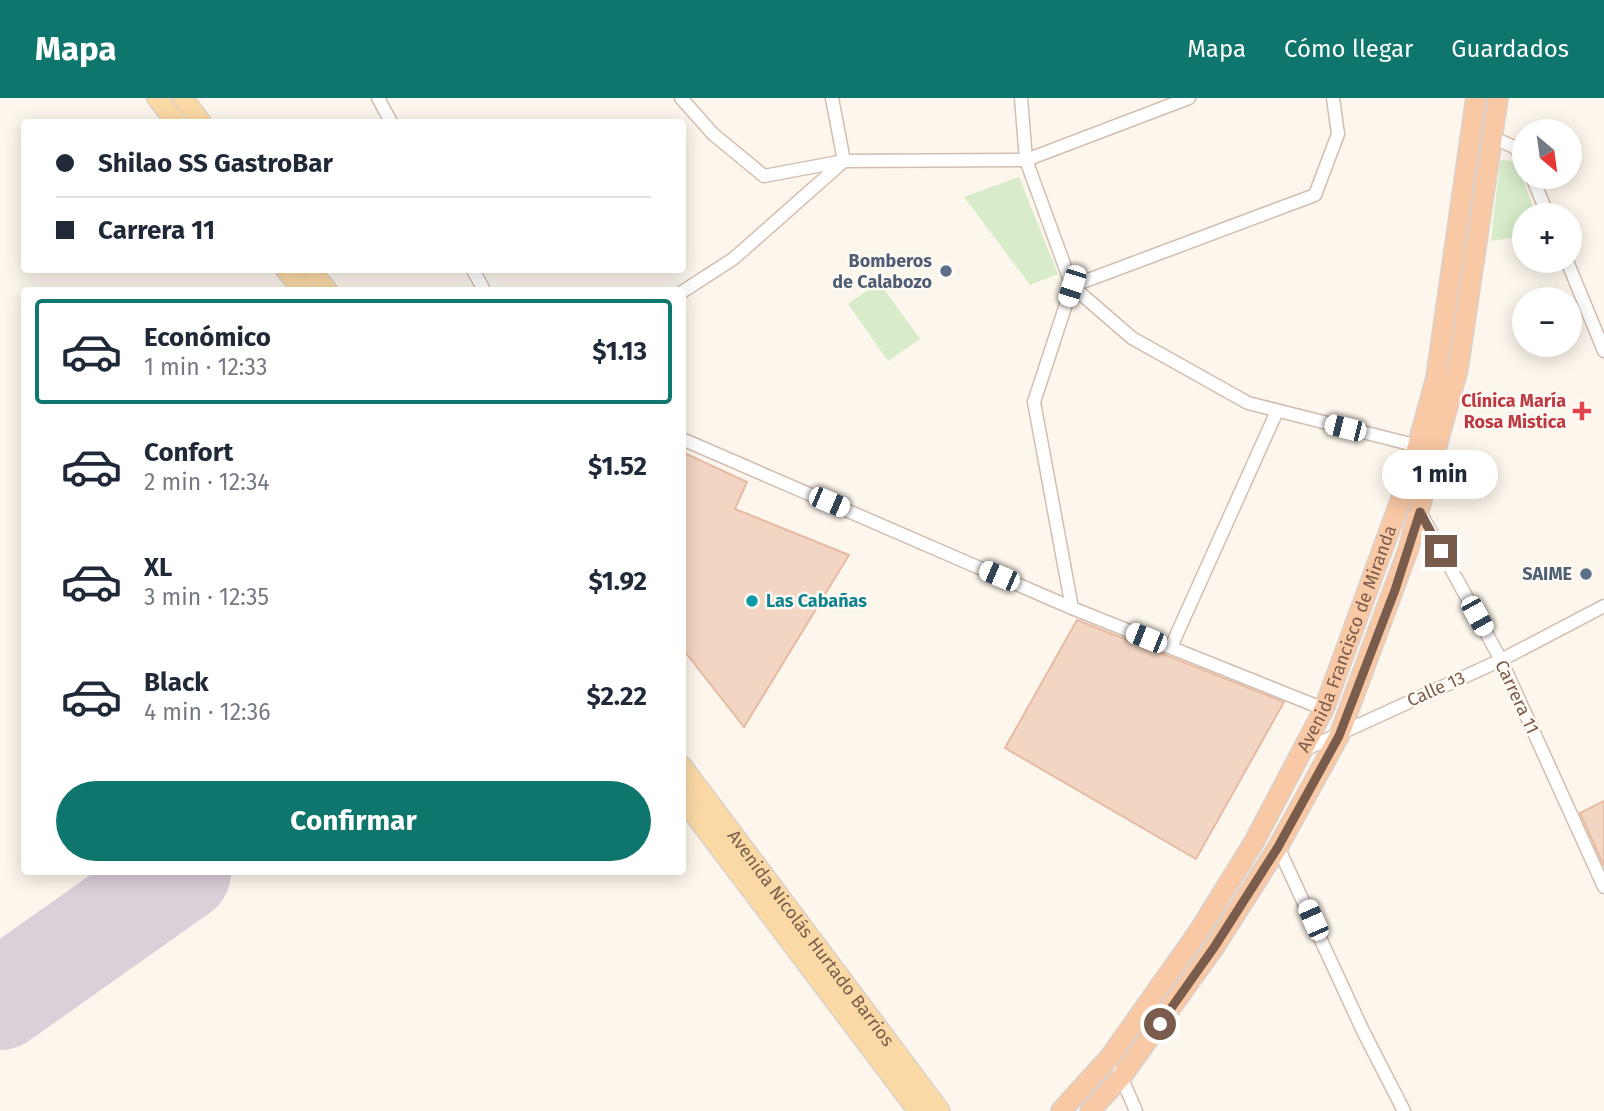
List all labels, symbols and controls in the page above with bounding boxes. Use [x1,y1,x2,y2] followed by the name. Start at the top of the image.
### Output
[35,29,116,69] text: Mapa
[1187,35,1246,63] text: Mapa
[1284,35,1413,63] text: Cómo llegar
[1451,35,1569,63] text: Guardados
[1512,119,1582,189] north arrow
[1512,119,1582,357] map controls
[98,148,333,179] text: Shilao SS GastroBar
[1512,203,1582,273] button: +
[98,215,215,246] text: Carrera 11
[832,250,932,293] place label: Bomberos de Calabozo
[938,263,954,279] marker: Bomberos de Calabozo
[1056,263,1089,309] car
[1512,287,1582,357] button: −
[60,320,123,383] icon: car
[144,322,271,353] text: Económico
[592,336,647,367] text: $1.13
[144,353,267,381] text: 1 min · 12:33
[1461,390,1566,433] place label: Clínica María Rosa Mistica
[1572,401,1592,421] marker: Clínica María Rosa Mistica
[1323,413,1368,443] car
[60,435,123,498] icon: car
[144,437,233,468] text: Confort
[1383,449,1499,498] callout: 1 min
[588,451,647,482] text: $1.52
[1412,460,1468,488] text: 1 min
[144,468,270,496] text: 2 min · 12:34
[806,484,853,520] car
[1292,522,1401,756] street label: Avenida Francisco de Miranda
[1425,535,1457,567] route end
[60,550,123,613] icon: car
[144,552,172,583] text: XL
[976,558,1023,594] car
[1522,563,1572,585] place label: SAIME
[588,566,647,597] text: $1.92
[1578,566,1594,582] marker: SAIME
[144,583,269,611] text: 3 min · 12:35
[766,590,867,612] place label: Las Cabañas
[744,593,760,609] marker: Las Cabañas
[1458,593,1497,639] car
[1123,620,1170,656] car
[1490,657,1544,737] street label: Carrera 11
[60,665,123,728] icon: car
[1404,666,1468,712] street label: Calle 13
[144,667,209,698] text: Black
[586,681,647,712] text: $2.22
[144,698,271,726] text: 4 min · 12:36
[56,781,651,861] button: Confirmar
[723,826,899,1051] street label: Avenida Nicolás Hurtado Barrios
[1295,897,1332,943] car
[1144,1008,1176,1040] route start

